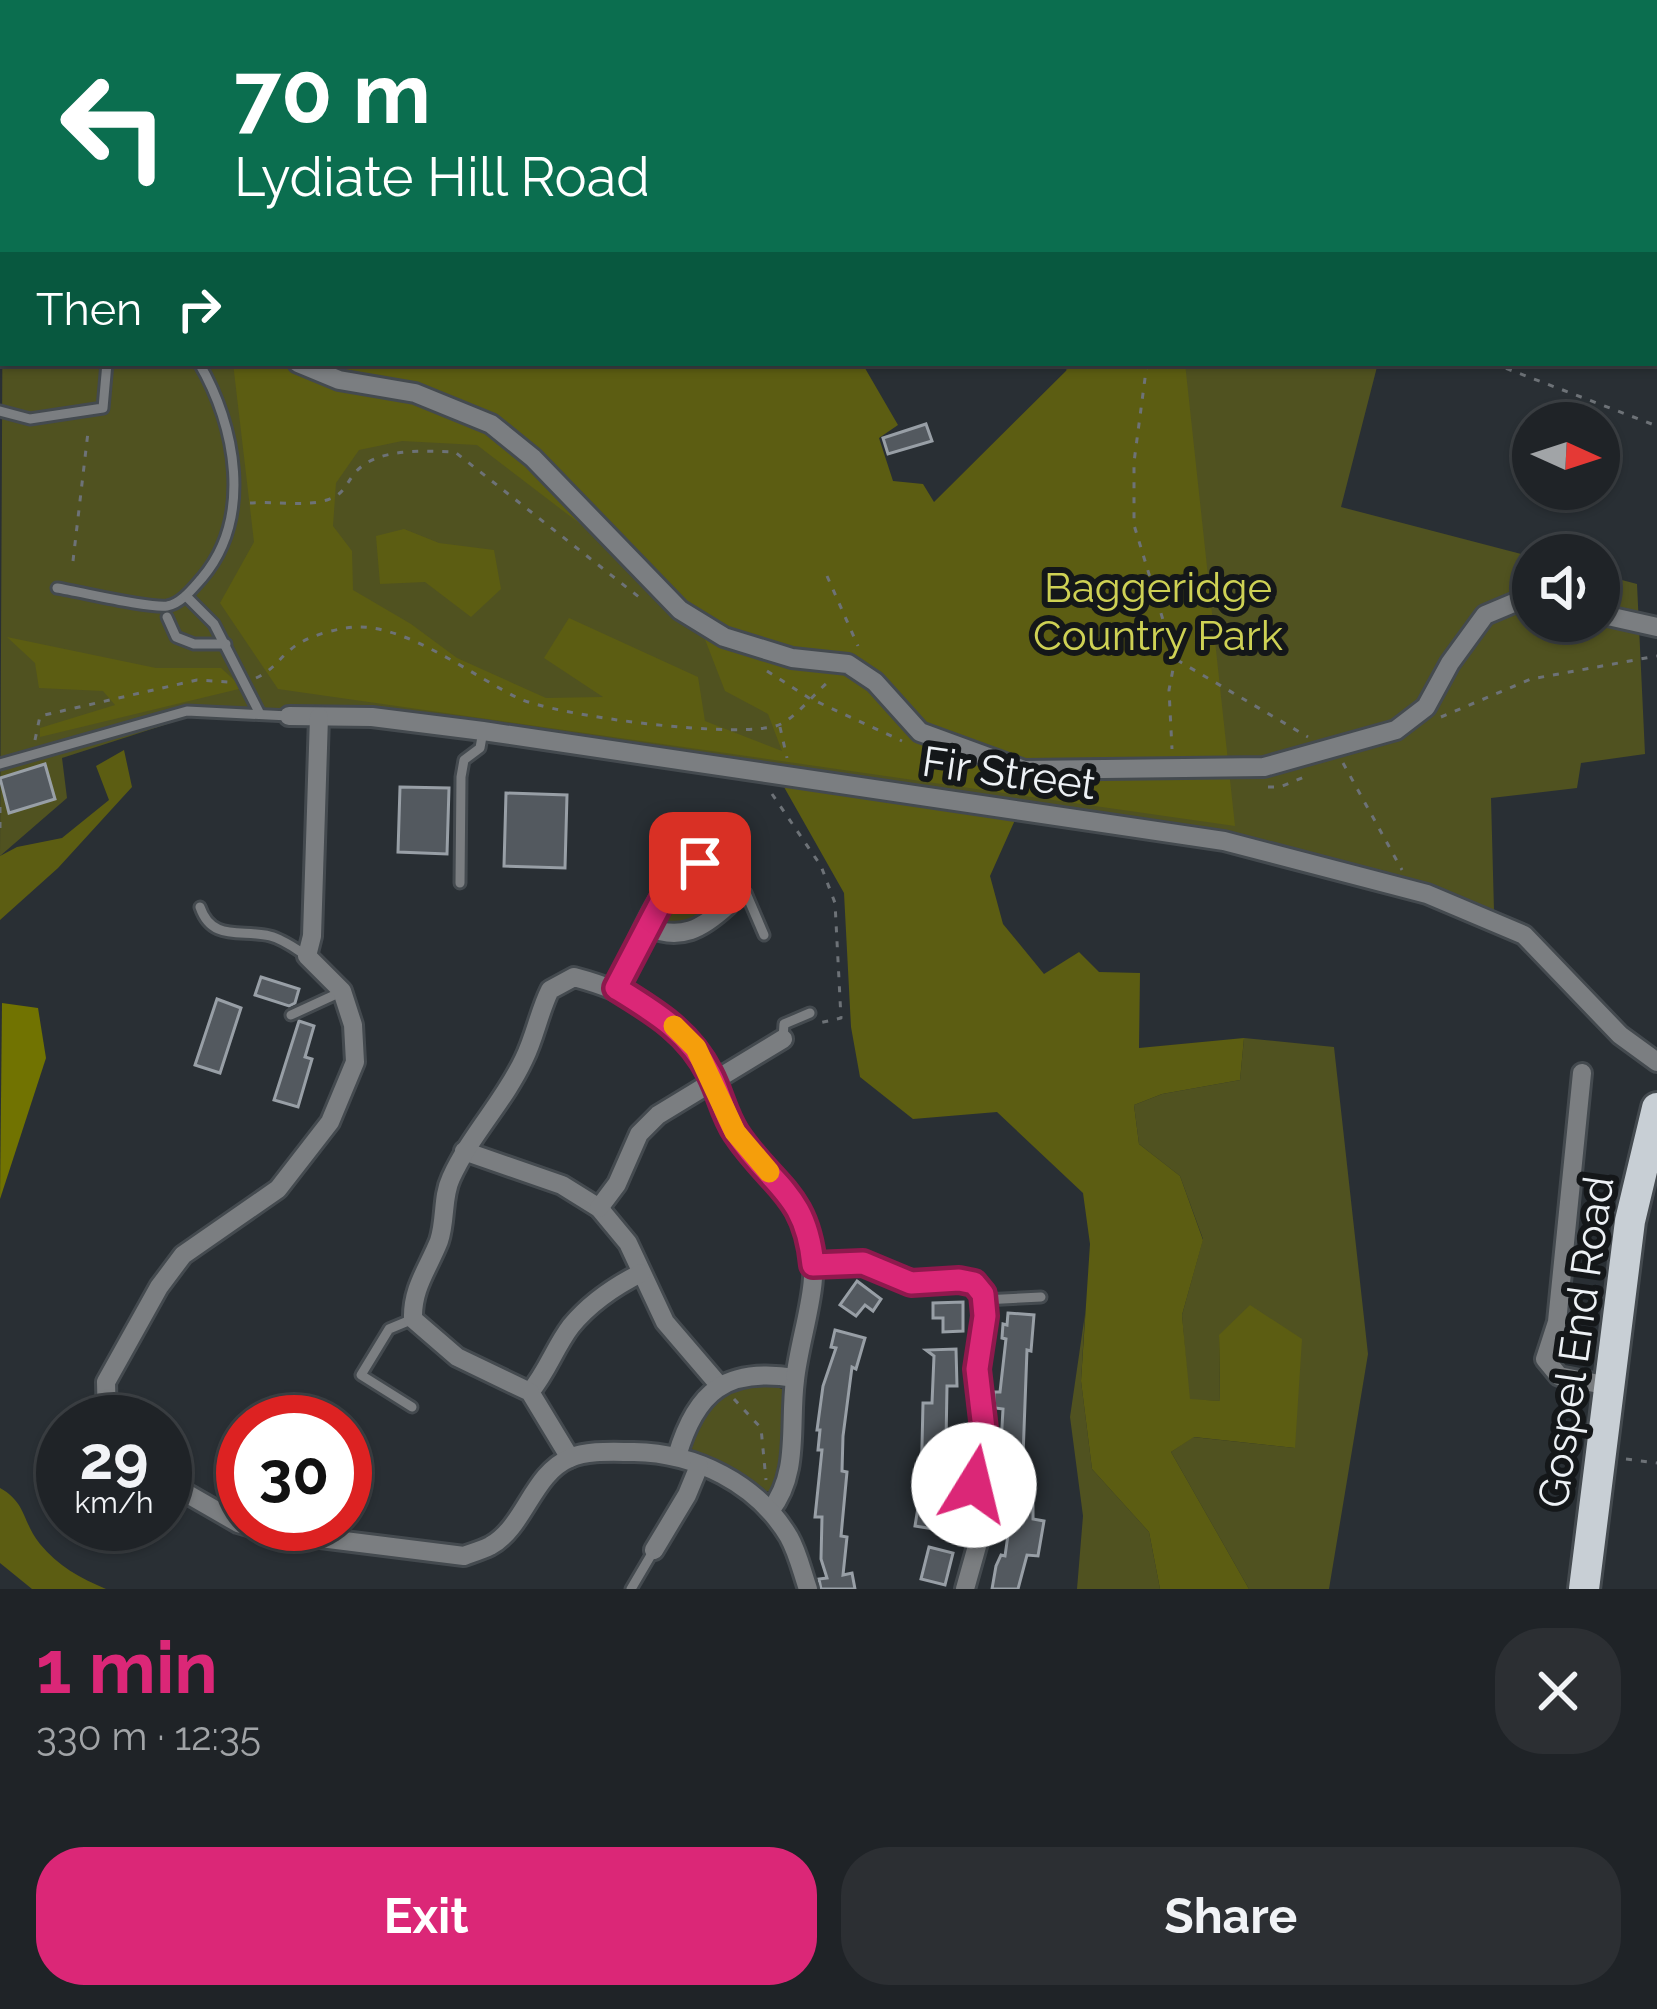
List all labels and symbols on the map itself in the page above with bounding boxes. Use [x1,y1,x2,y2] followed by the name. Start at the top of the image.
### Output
[1512,402,1620,510] north arrow
[1033,563,1283,660] park label: Baggeridge Country Park
[919,737,1099,809] street label: Fir Street
[649,812,751,914] pin
[1528,1173,1624,1511] street label: Gospel End Road
[216,1395,372,1551] speed limit sign: 30
[911,1422,1037,1548] position arrow

